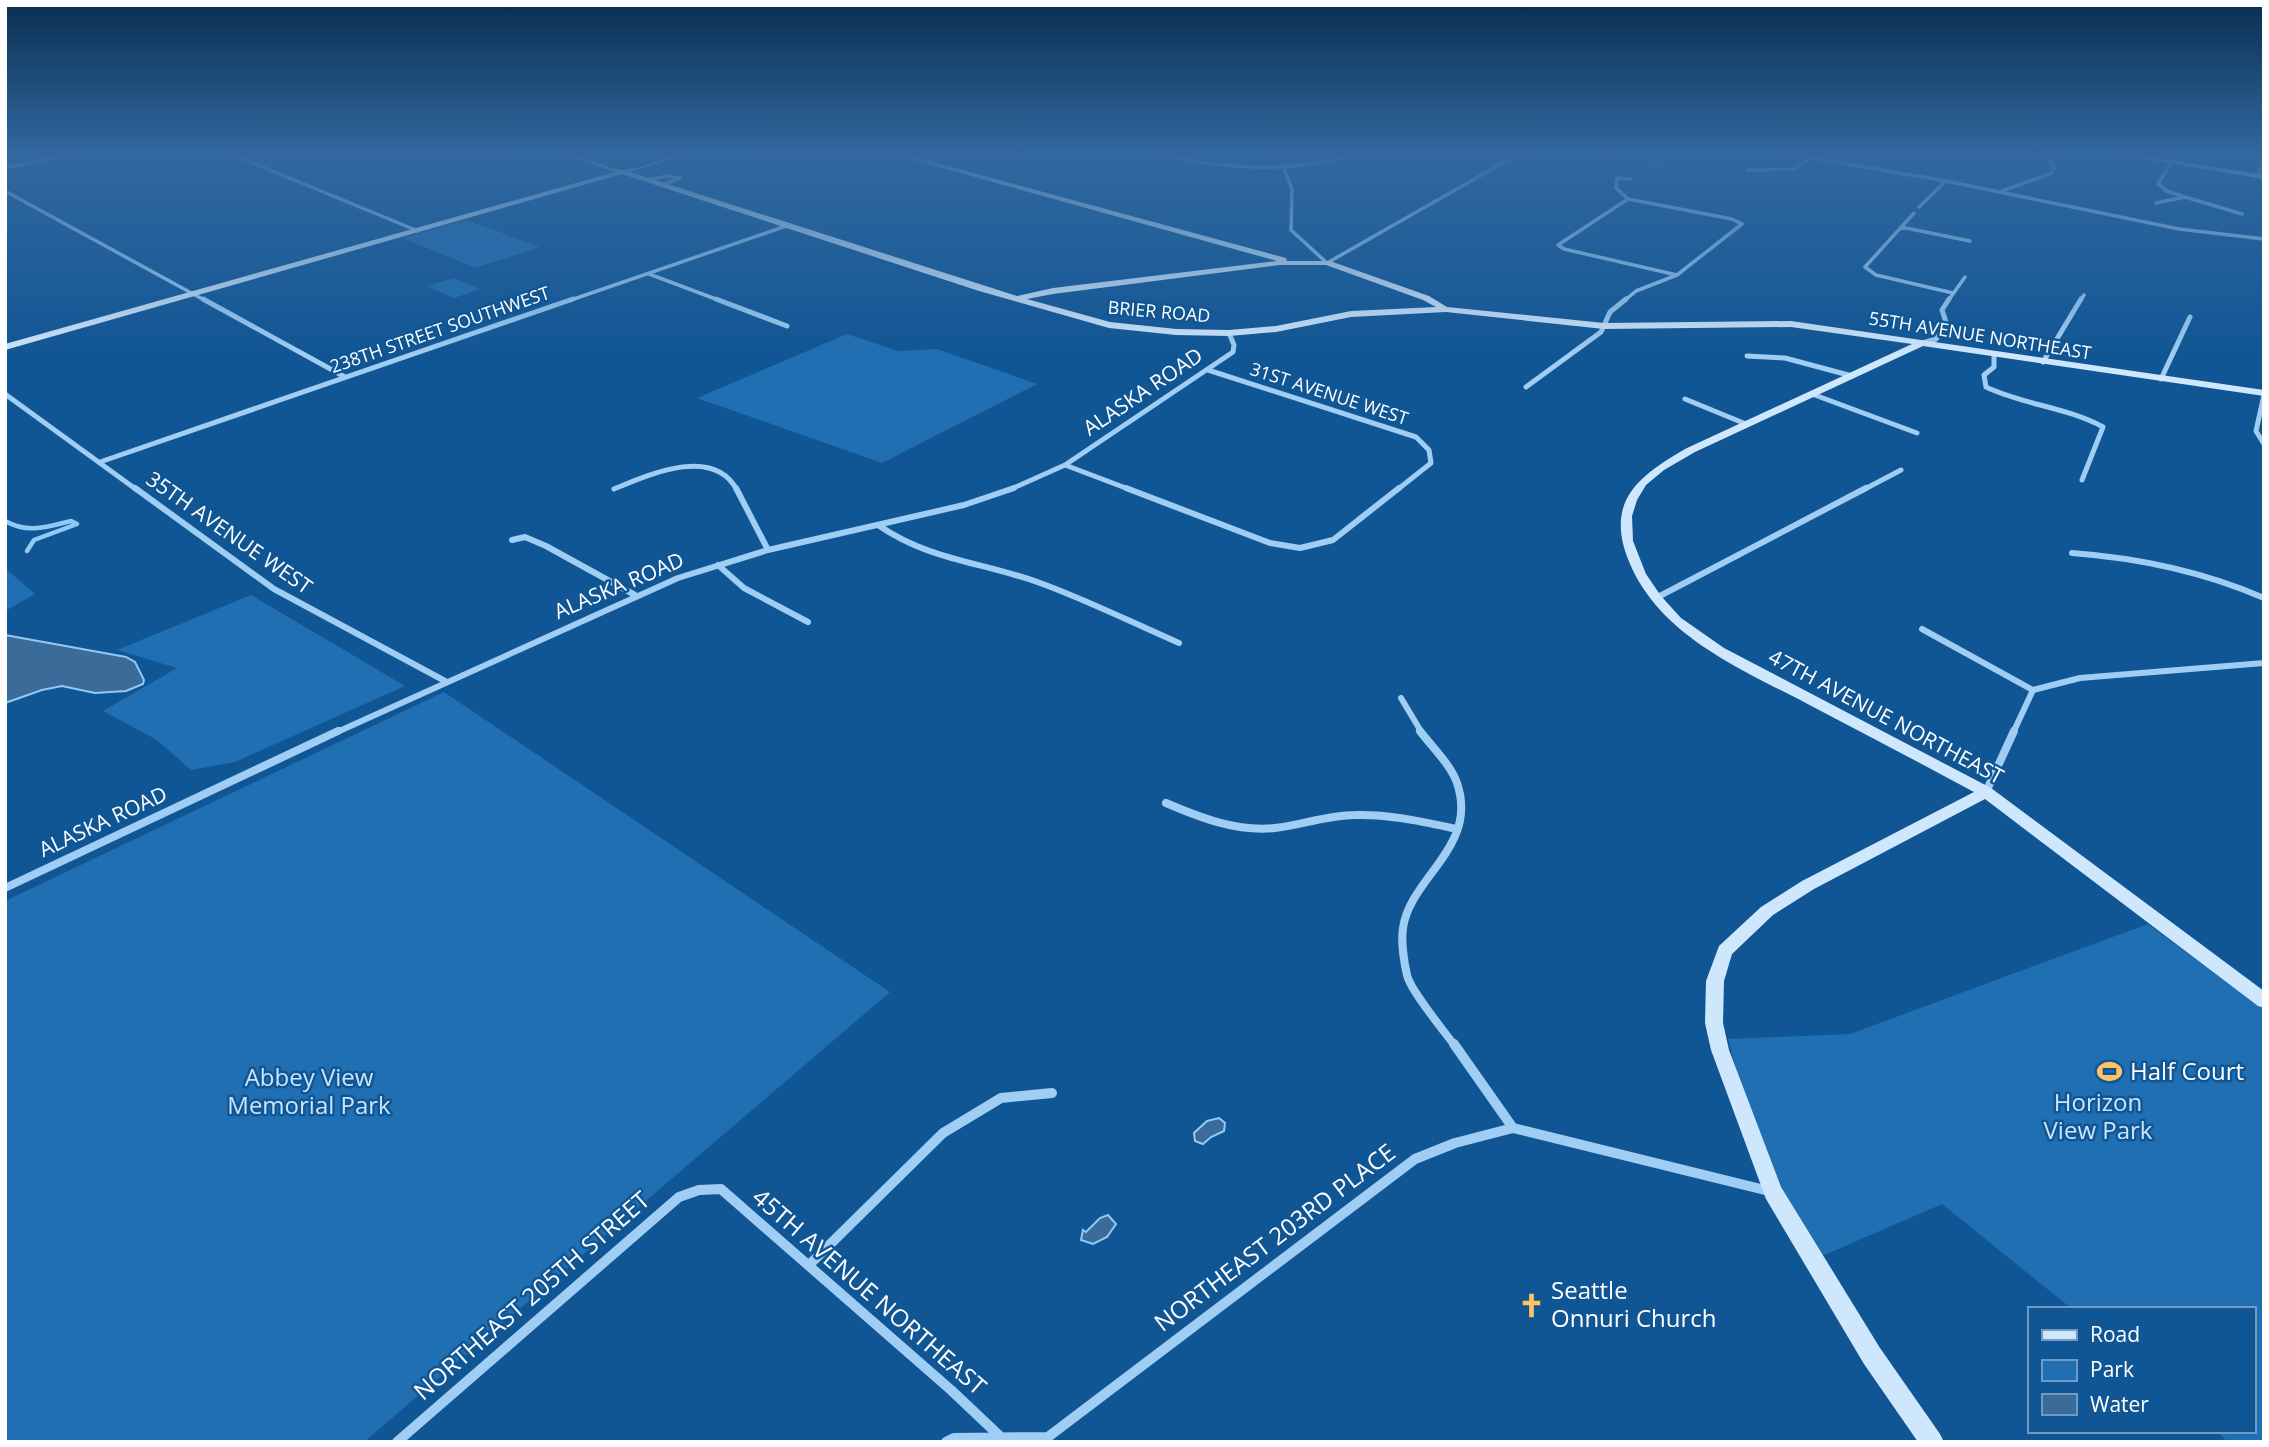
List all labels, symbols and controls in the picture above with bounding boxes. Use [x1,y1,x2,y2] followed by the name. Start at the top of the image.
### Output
[327,280,553,378] street label: 238TH STREET SOUTHWEST
[1107,295,1211,327] street label: BRIER ROAD
[1867,306,2093,364] street label: 55TH AVENUE NORTHEAST
[1077,341,1208,441] street label: ALASKA ROAD
[1247,356,1412,430] street label: 31ST AVENUE WEST
[141,464,318,600] street label: 35TH AVENUE WEST
[549,545,688,625] street label: ALASKA ROAD
[1764,642,2009,790] street label: 47TH AVENUE NORTHEAST
[34,779,171,863] street label: ALASKA ROAD
[2130,1054,2244,1087] place label: Half Court
[2096,1058,2124,1086] sports icon: Half Court
[227,1060,391,1121] park label: Abbey View Memorial Park
[2044,1085,2153,1146] park label: Horizon View Park
[1147,1135,1401,1338] street label: NORTHEAST 203RD PLACE
[746,1180,994,1402] street label: 45TH AVENUE NORTHEAST
[406,1183,656,1407] street label: NORTHEAST 205TH STREET
[1551,1273,1717,1334] place label: Seattle Onnuri Church
[1517,1291,1545,1319] church icon: Seattle Onnuri Church
[2028,1307,2255,1433] legend
[2090,1320,2140,1348] text: Road
[2090,1355,2134,1383] text: Park
[2090,1390,2149,1418] text: Water

